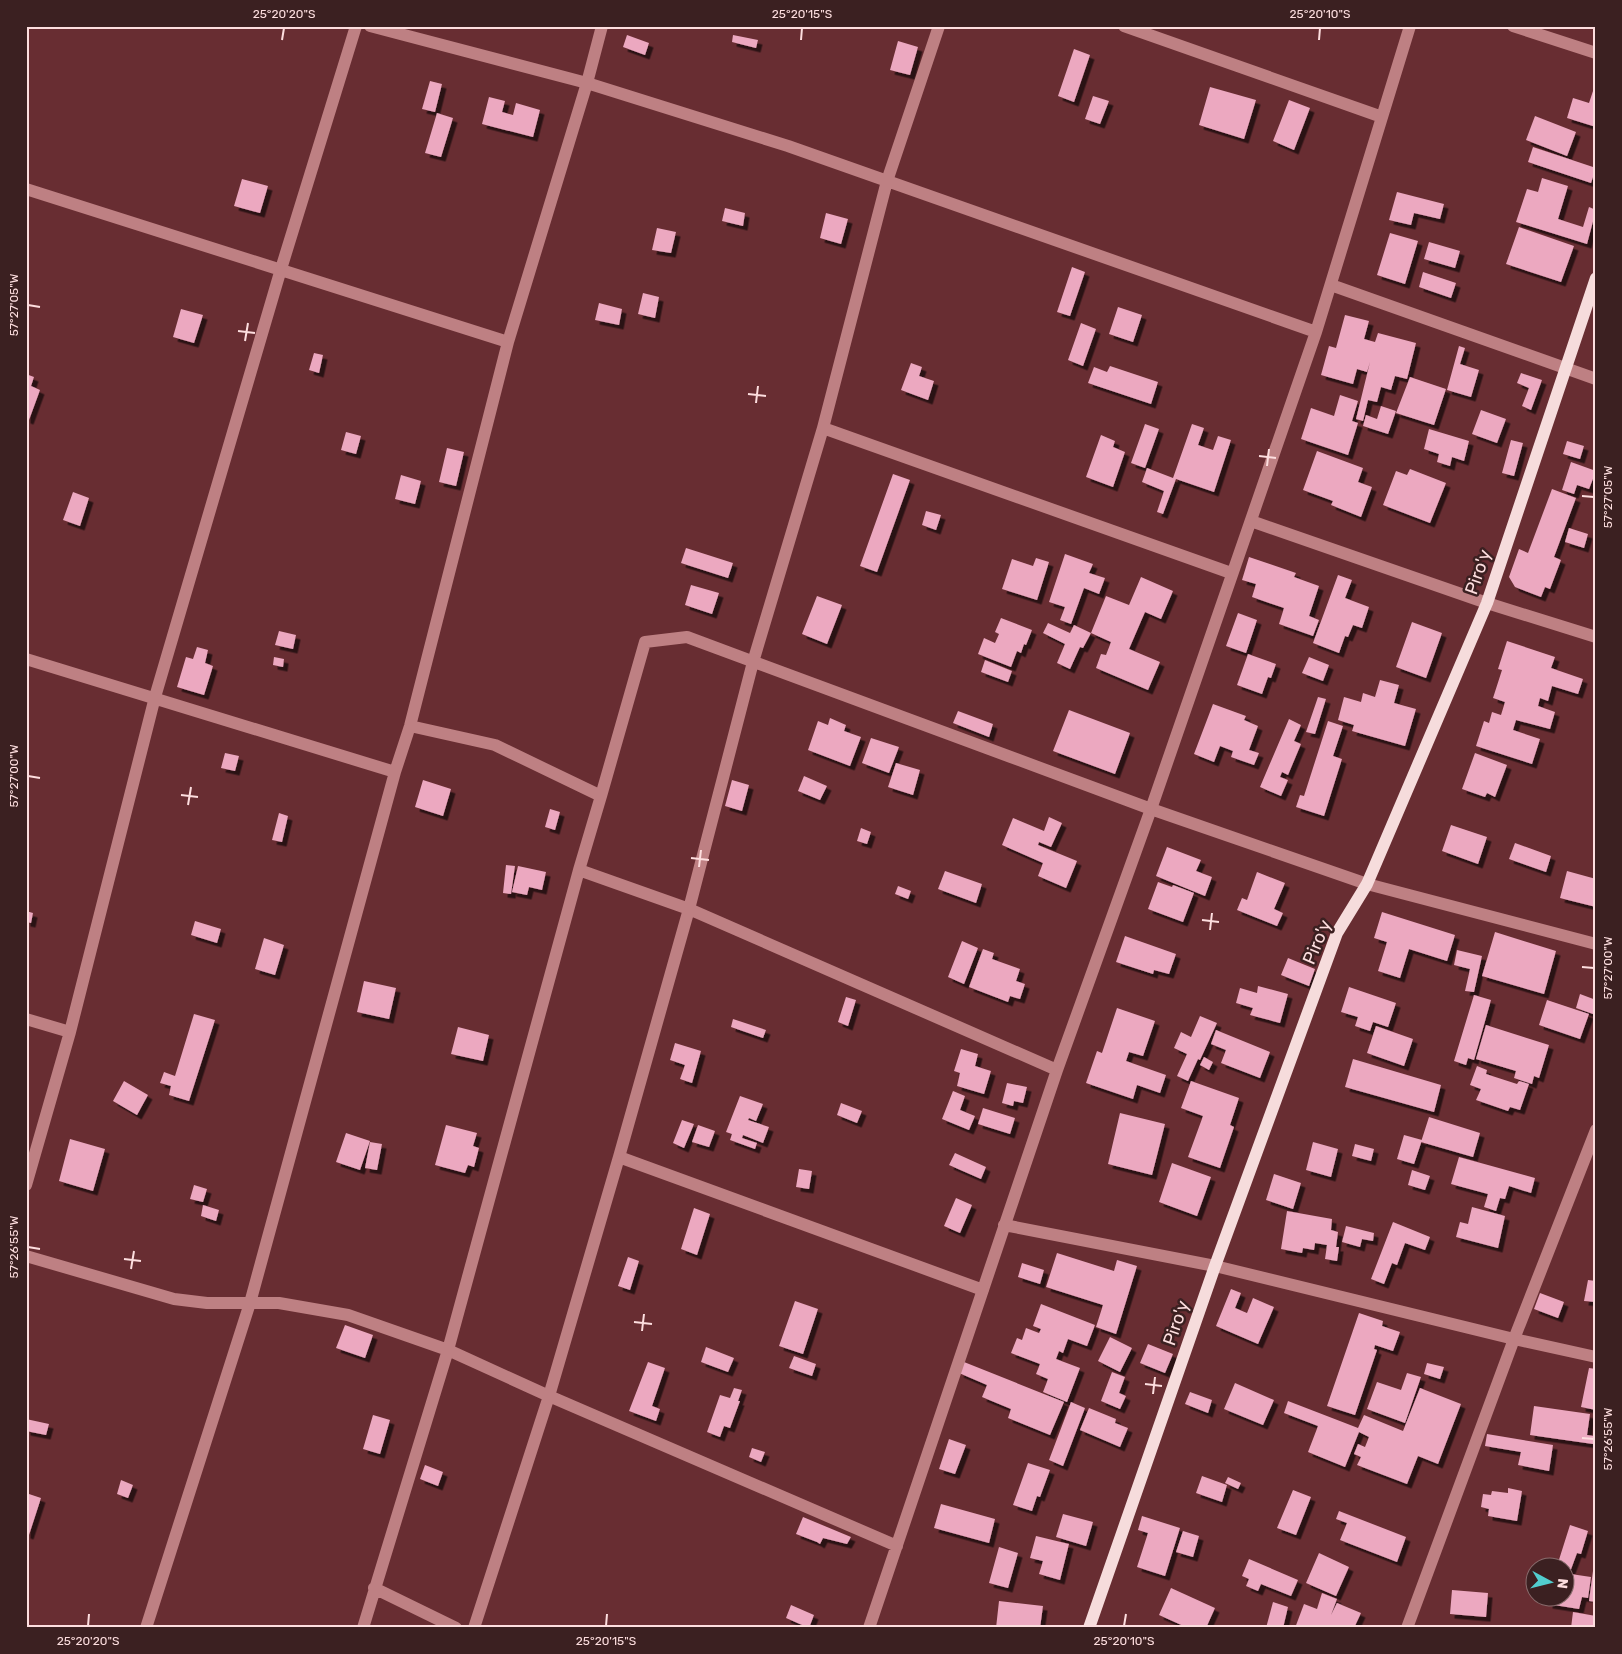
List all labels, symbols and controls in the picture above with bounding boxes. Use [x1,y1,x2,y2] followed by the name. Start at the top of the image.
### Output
[253,7,315,21] text: 25°20'20"S
[772,7,832,21] text: 25°20'15"S
[1290,7,1350,21] text: 25°20'10"S
[7,273,21,336] text: 57°27'05"W
[1601,465,1615,528] text: 57°27'05"W
[1460,547,1496,597] street label: Piro'y
[7,744,21,808] text: 57°27'00"W
[1298,916,1336,968] street label: Piro'y
[1601,936,1615,1000] text: 57°27'00"W
[7,1215,21,1278] text: 57°26'55"W
[1158,1298,1194,1348] street label: Piro'y
[1601,1407,1615,1470] text: 57°26'55"W
[1524,1556,1574,1606] north arrow
[1553,1577,1571,1590] text: N
[57,1634,119,1648] text: 25°20'20"S
[576,1634,636,1648] text: 25°20'15"S
[1094,1634,1154,1648] text: 25°20'10"S

